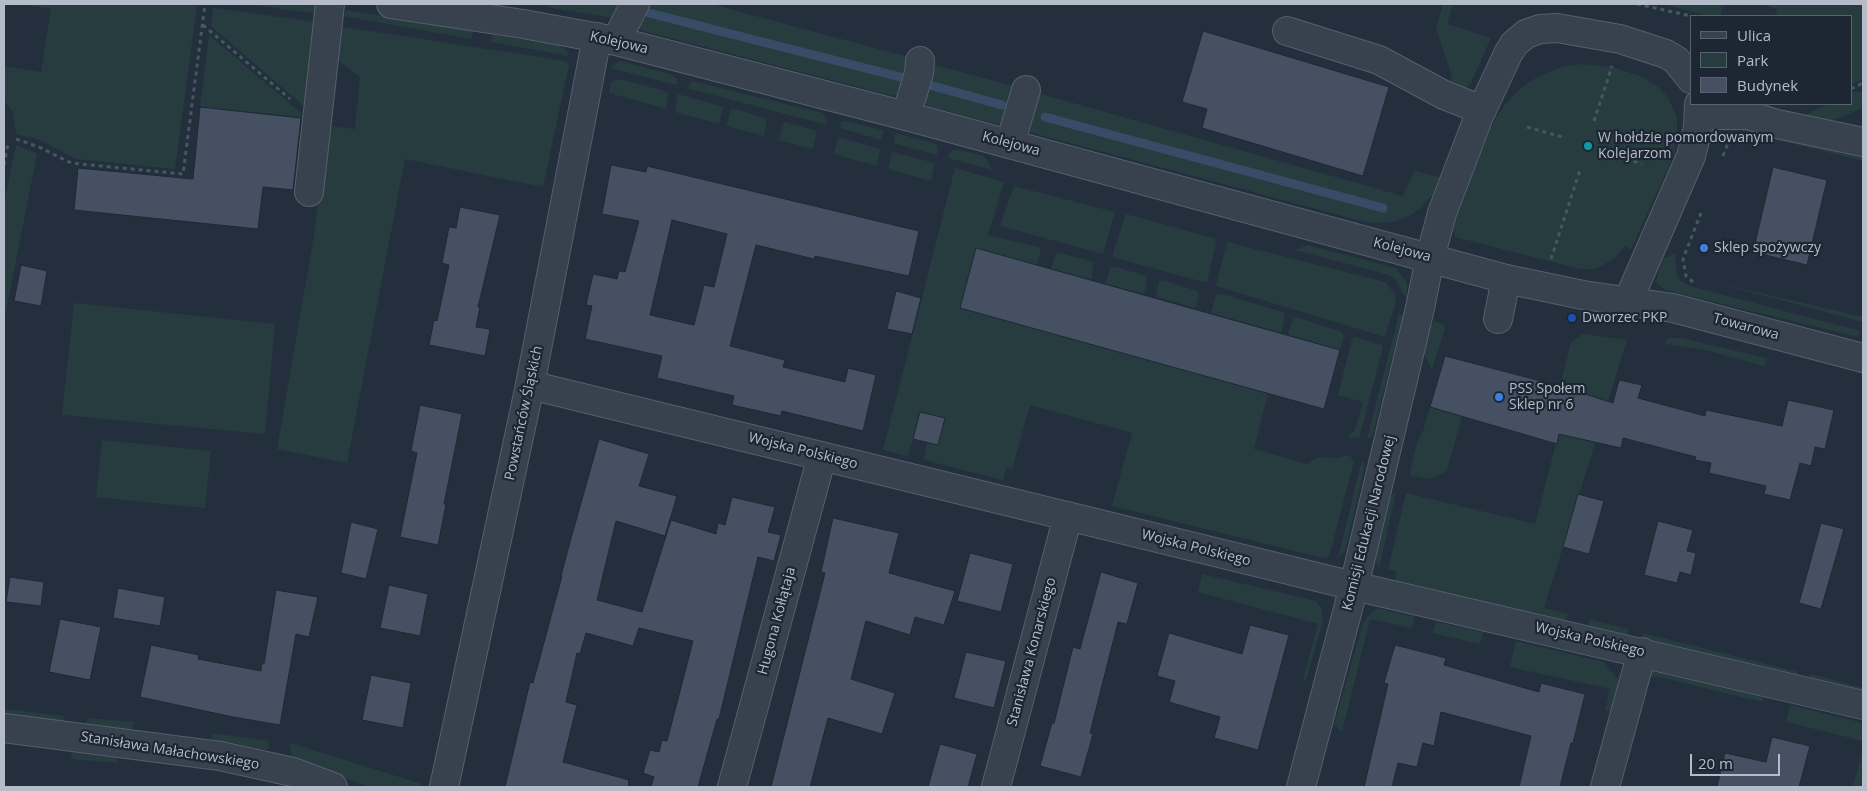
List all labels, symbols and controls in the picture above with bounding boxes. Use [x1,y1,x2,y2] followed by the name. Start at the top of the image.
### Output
[1690,15,1852,105] legend
[1737,25,1771,45] text: Ulica
[588,28,650,58] street label: Kolejowa
[1737,50,1768,70] text: Park
[1737,75,1798,95] text: Budynek
[980,128,1042,160] street label: Kolejowa
[1598,130,1774,162] place label: W hołdzie pomordowanym Kolejarzom
[1582,140,1594,152] marker: W hołdzie pomordowanym Kolejarzom
[1371,234,1433,266] street label: Kolejowa
[1714,240,1821,256] place label: Sklep spożywczy
[1698,242,1710,254] marker: Sklep spożywczy
[1582,310,1667,326] place label: Dworzec PKP
[1711,310,1781,344] street label: Towarowa
[1566,312,1578,324] marker: Dworzec PKP
[502,344,546,482] street label: Powstańców Śląskich
[1509,381,1585,414] place label: PSS Społem Sklep nr 6
[1493,391,1505,403] marker: PSS Społem Sklep nr 6
[747,429,859,473] street label: Wojska Polskiego
[1339,434,1399,612] street label: Komisji Edukacji Narodowej
[1140,526,1252,570] street label: Wojska Polskiego
[755,565,799,677] street label: Hugona Kołłątaja
[1004,576,1060,728] street label: Stanisława Konarskiego
[1533,619,1647,661] street label: Wojska Polskiego
[80,729,260,773] street label: Stanisława Małachowskiego
[1692,744,1782,776] scale bar
[1698,753,1733,773] text: 20 m

